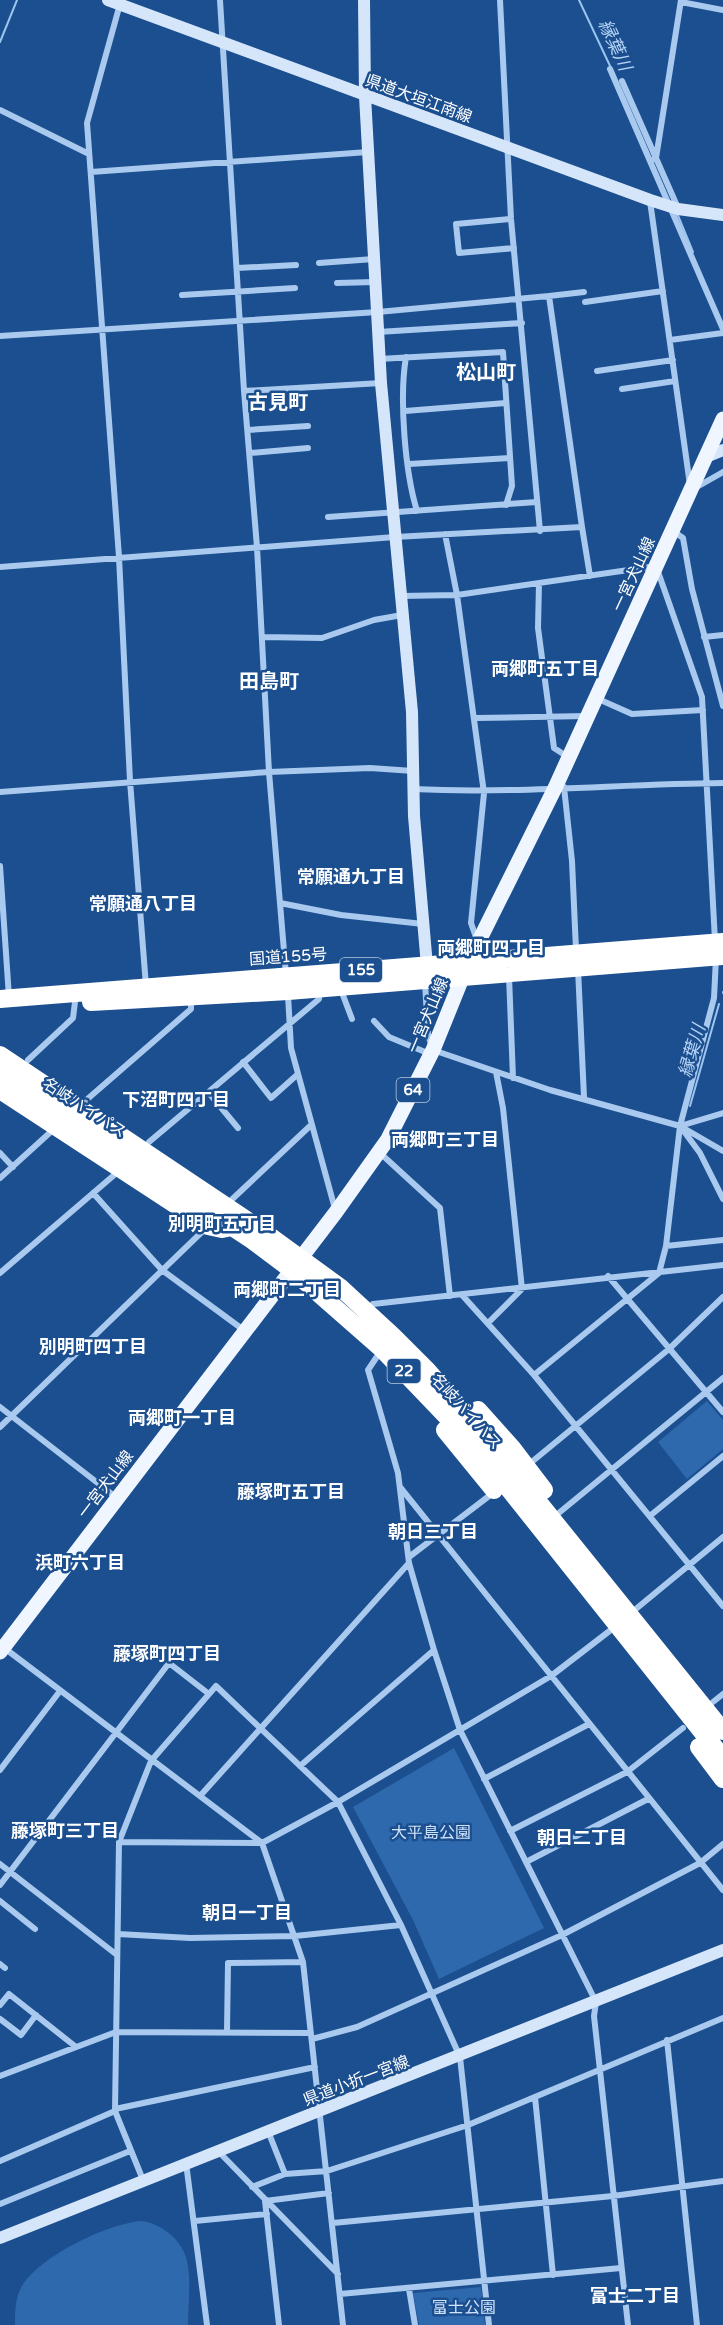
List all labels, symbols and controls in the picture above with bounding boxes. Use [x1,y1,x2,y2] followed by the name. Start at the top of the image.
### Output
[594,16,637,76] water label: 縁葉川
[363,70,475,127] street label: 県道大垣江南線
[456,361,516,385] district label: 松山町
[248,391,308,415] district label: 古見町
[608,534,660,615] street label: 一宮犬山線
[491,658,599,680] district label: 両郷町五丁目
[239,670,299,694] district label: 田島町
[297,866,405,888] district label: 常願通九丁目
[89,893,197,915] district label: 常願通八丁目
[437,937,545,959] district label: 両郷町四丁目
[248,944,328,970] street label: 国道155号
[340,958,382,982] road number: 155
[403,975,453,1056] street label: 一宮犬山線
[674,1020,711,1080] water label: 縁葉川
[39,1073,130,1142] street label: 名岐バイパス
[396,1078,430,1102] road number: 64
[122,1089,230,1111] district label: 下沼町四丁目
[391,1129,499,1151] district label: 両郷町三丁目
[168,1213,276,1235] district label: 別明町五丁目
[233,1279,341,1301] district label: 両郷町二丁目
[39,1336,147,1358] district label: 別明町四丁目
[388,1359,420,1383] road number: 22
[427,1369,506,1454] street label: 名岐バイパス
[128,1407,236,1429] district label: 両郷町一丁目
[74,1447,138,1523] street label: 一宮犬山線
[237,1481,345,1503] district label: 藤塚町五丁目
[388,1521,478,1543] district label: 朝日三丁目
[35,1552,125,1574] district label: 浜町六丁目
[113,1643,221,1665] district label: 藤塚町四丁目
[11,1820,119,1842] district label: 藤塚町三丁目
[391,1823,471,1843] park label: 大平島公園
[537,1827,627,1849] district label: 朝日二丁目
[202,1902,292,1924] district label: 朝日一丁目
[300,2052,412,2110] street label: 県道小折一宮線
[590,2285,680,2307] district label: 富士二丁目
[432,2298,496,2318] park label: 富士公園

